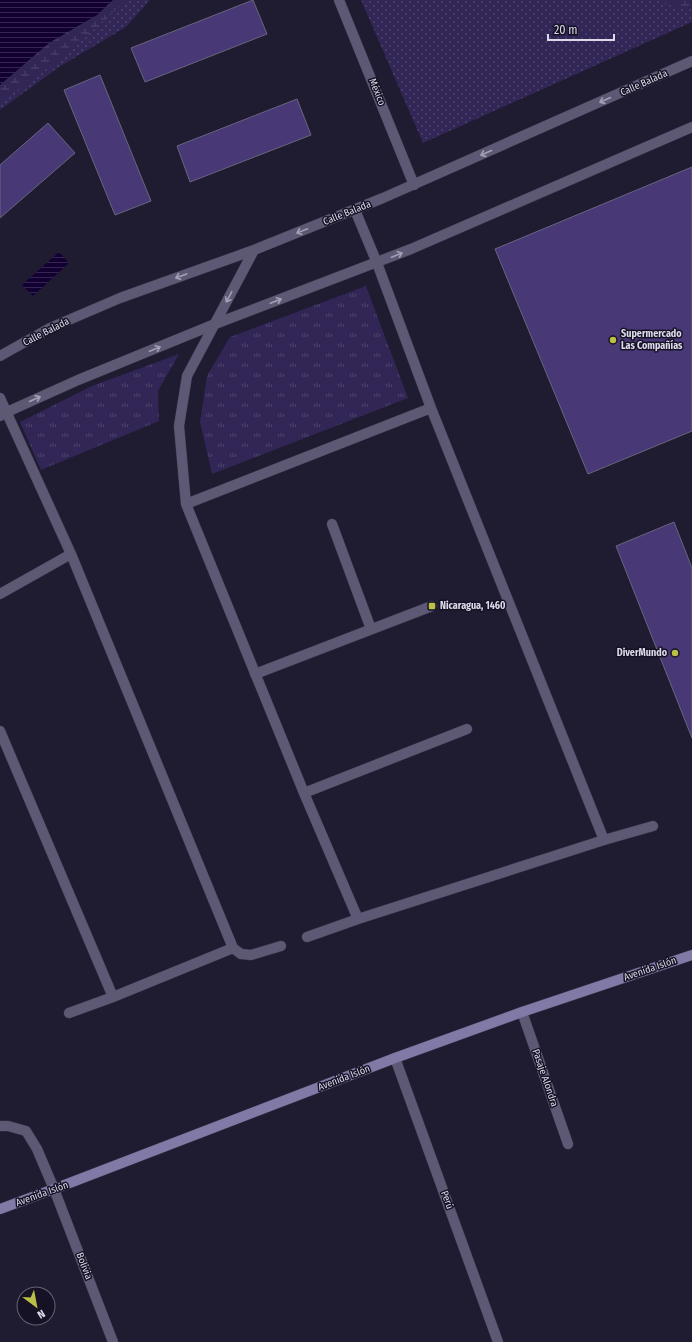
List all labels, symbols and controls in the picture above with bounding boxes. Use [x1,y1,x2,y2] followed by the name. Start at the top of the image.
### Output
[548,16,614,42] scale bar
[554,23,578,37] text: 20 m
[619,67,670,99] street label: Calle Balada
[366,77,388,107] street label: México
[600,97,612,104] one-way arrow
[481,150,493,157] one-way arrow
[321,198,373,228] street label: Calle Balada
[297,227,309,235] one-way arrow
[391,250,403,258] one-way arrow
[175,273,187,281] one-way arrow
[225,291,232,303] one-way arrow
[269,297,281,305] one-way arrow
[21,315,71,349] street label: Calle Balada
[621,328,683,352] place label: Supermercado Las Compañías
[608,335,618,345] marker: Supermercado Las Compañías
[148,344,160,352] one-way arrow
[29,395,41,402] one-way arrow
[440,600,506,612] place label: Nicaragua, 1460
[427,601,437,611] marker: Nicaragua, 1460
[617,647,668,659] place label: DiverMundo
[670,648,680,658] marker: DiverMundo
[622,954,678,984] street label: Avenida Islón
[530,1048,561,1108] street label: Pasaje Alondra
[316,1063,372,1093] street label: Avenida Islón
[14,1179,70,1209] street label: Avenida Islón
[438,1189,457,1211] street label: Perú
[73,1251,95,1281] street label: Bolivia
[16,1286,56,1326] north arrow
[35,1307,47,1321] text: N

